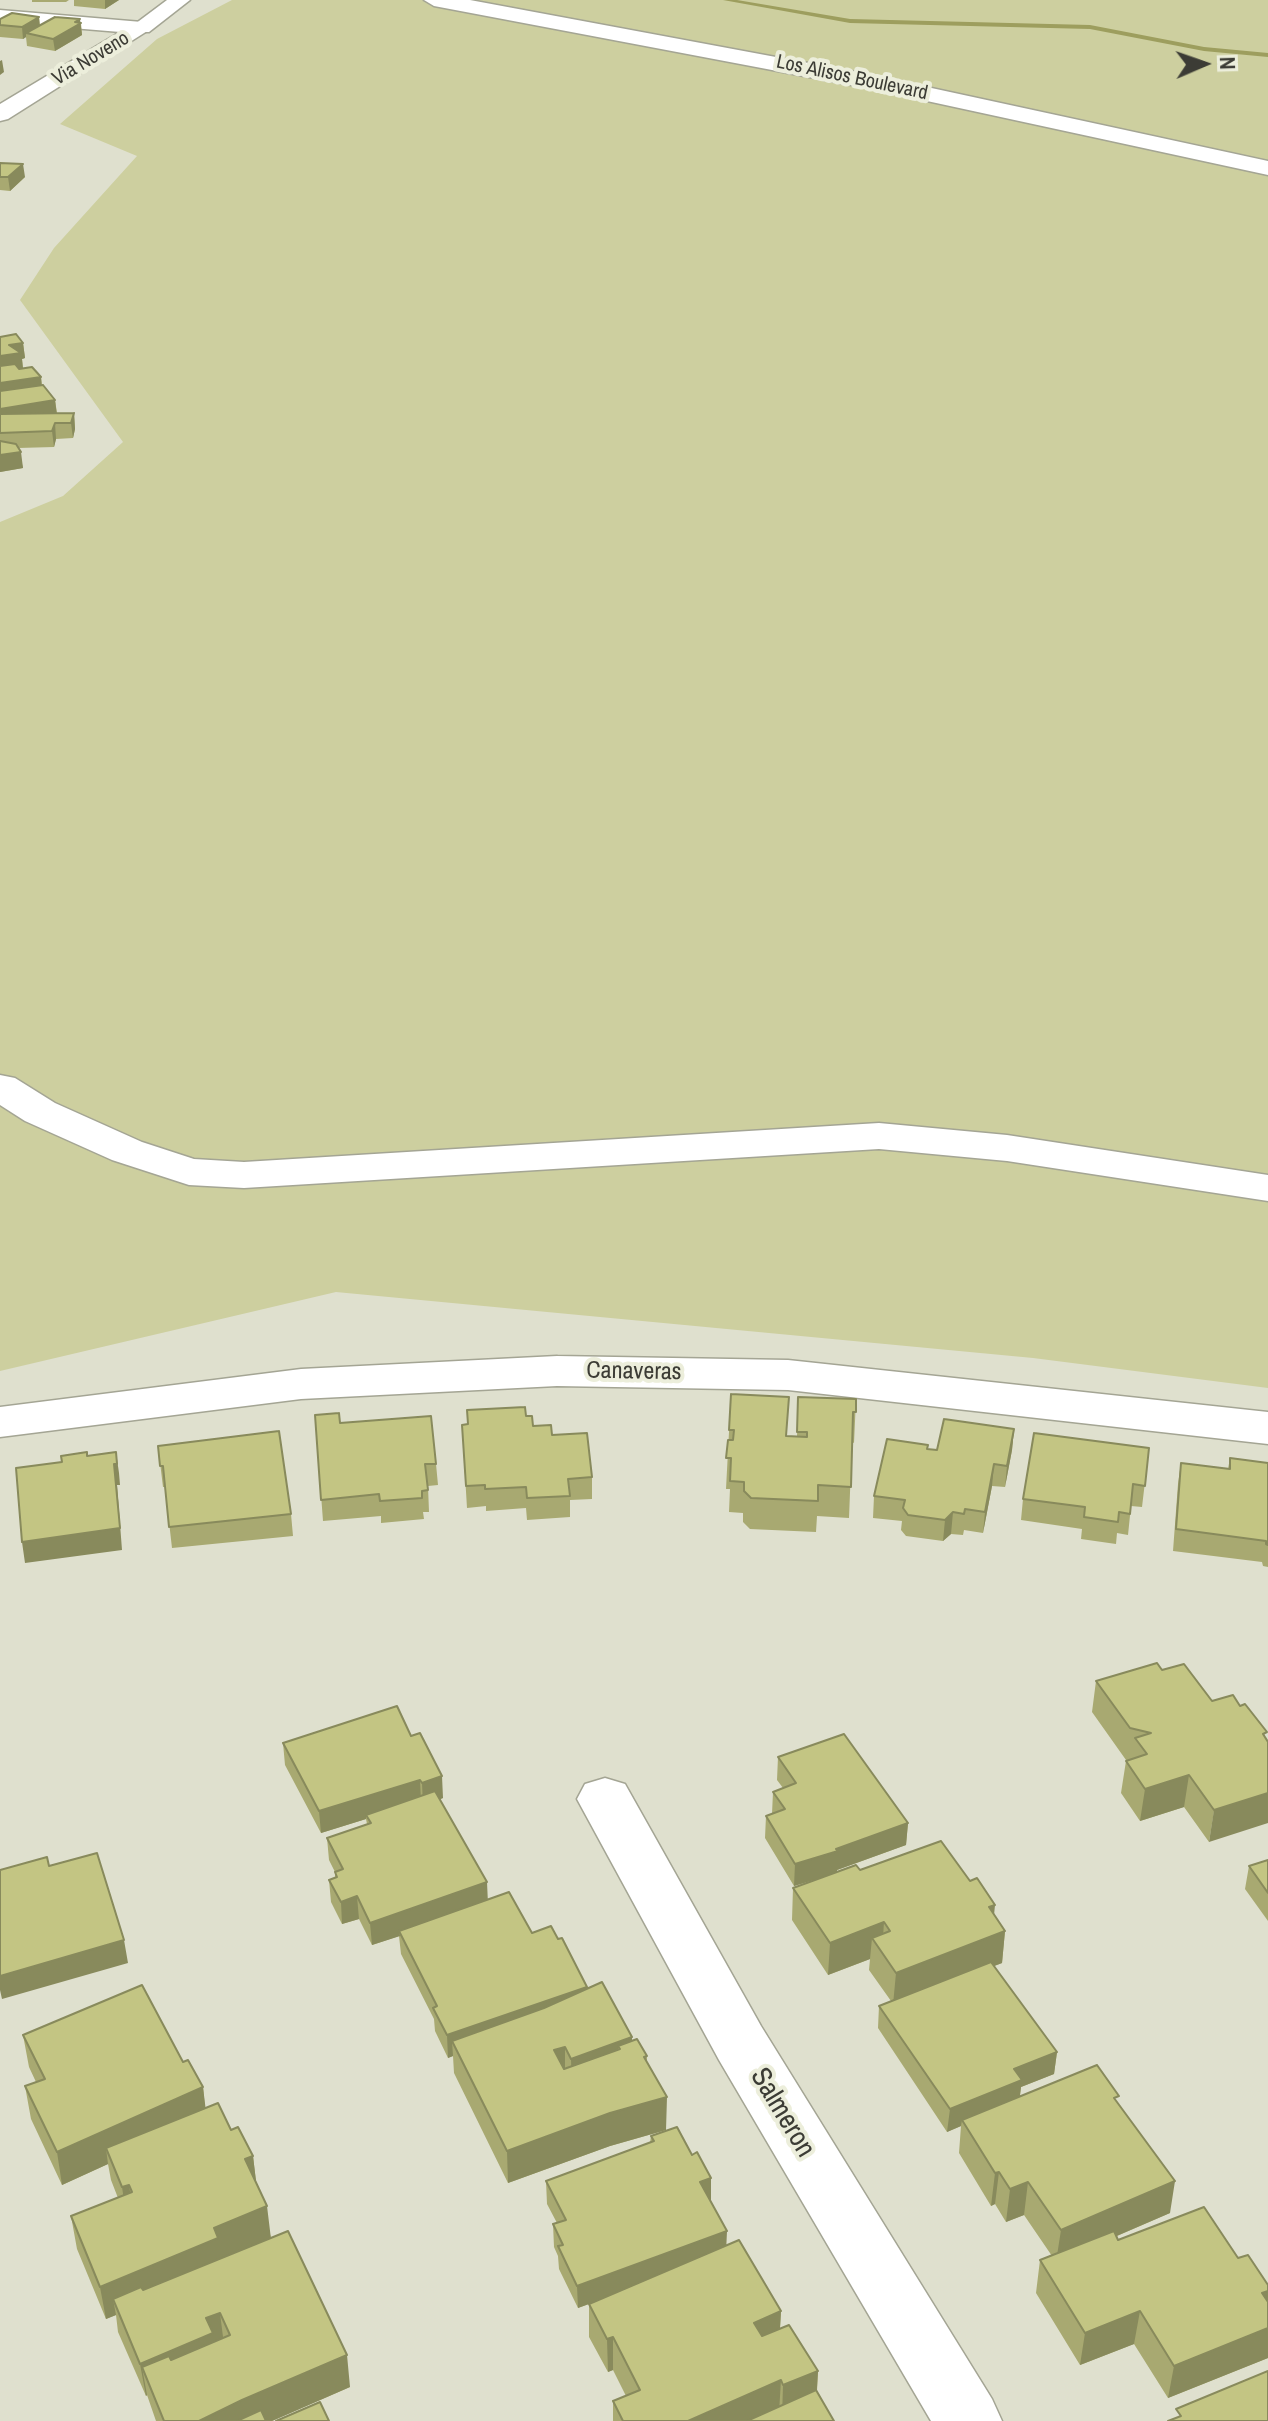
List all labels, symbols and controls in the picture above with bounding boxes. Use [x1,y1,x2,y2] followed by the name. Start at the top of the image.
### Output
[1164,24,1244,104] north arrow
[48,27,134,91] street label: Via Noveno
[774,50,930,106] street label: Los Alisos Boulevard
[1213,56,1243,70] text: N
[586,1357,682,1387] street label: Canaveras
[742,2062,822,2164] street label: Salmeron

